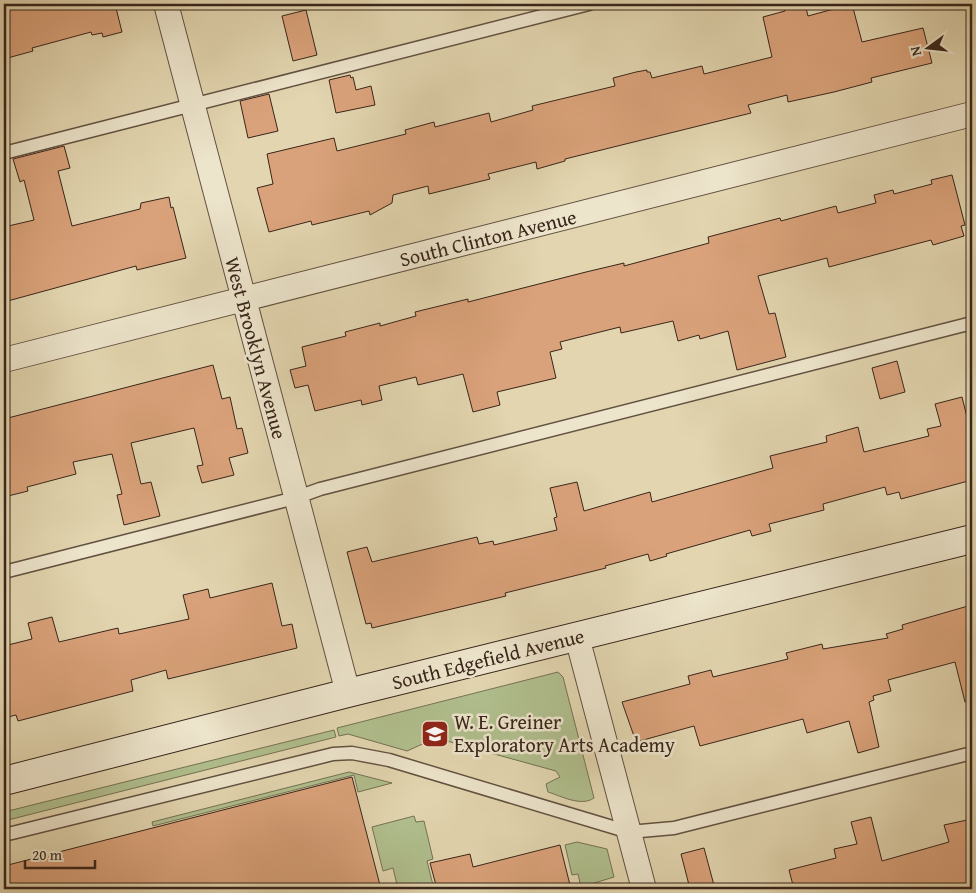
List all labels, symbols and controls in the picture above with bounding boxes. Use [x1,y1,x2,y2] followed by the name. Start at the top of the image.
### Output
[904,22,954,72] north arrow
[904,44,926,58] text: N
[396,202,579,273] street label: South Clinton Avenue
[218,254,295,442] street label: West Brooklyn Avenue
[389,621,587,696] street label: South Edgefield Avenue
[454,707,675,759] place label: W. E. Greiner Exploratory Arts Academy
[420,719,450,749] school or university icon: W. E. Greiner Exploratory Arts Academy
[25,838,95,870] scale bar
[32,844,63,865] text: 20 m

